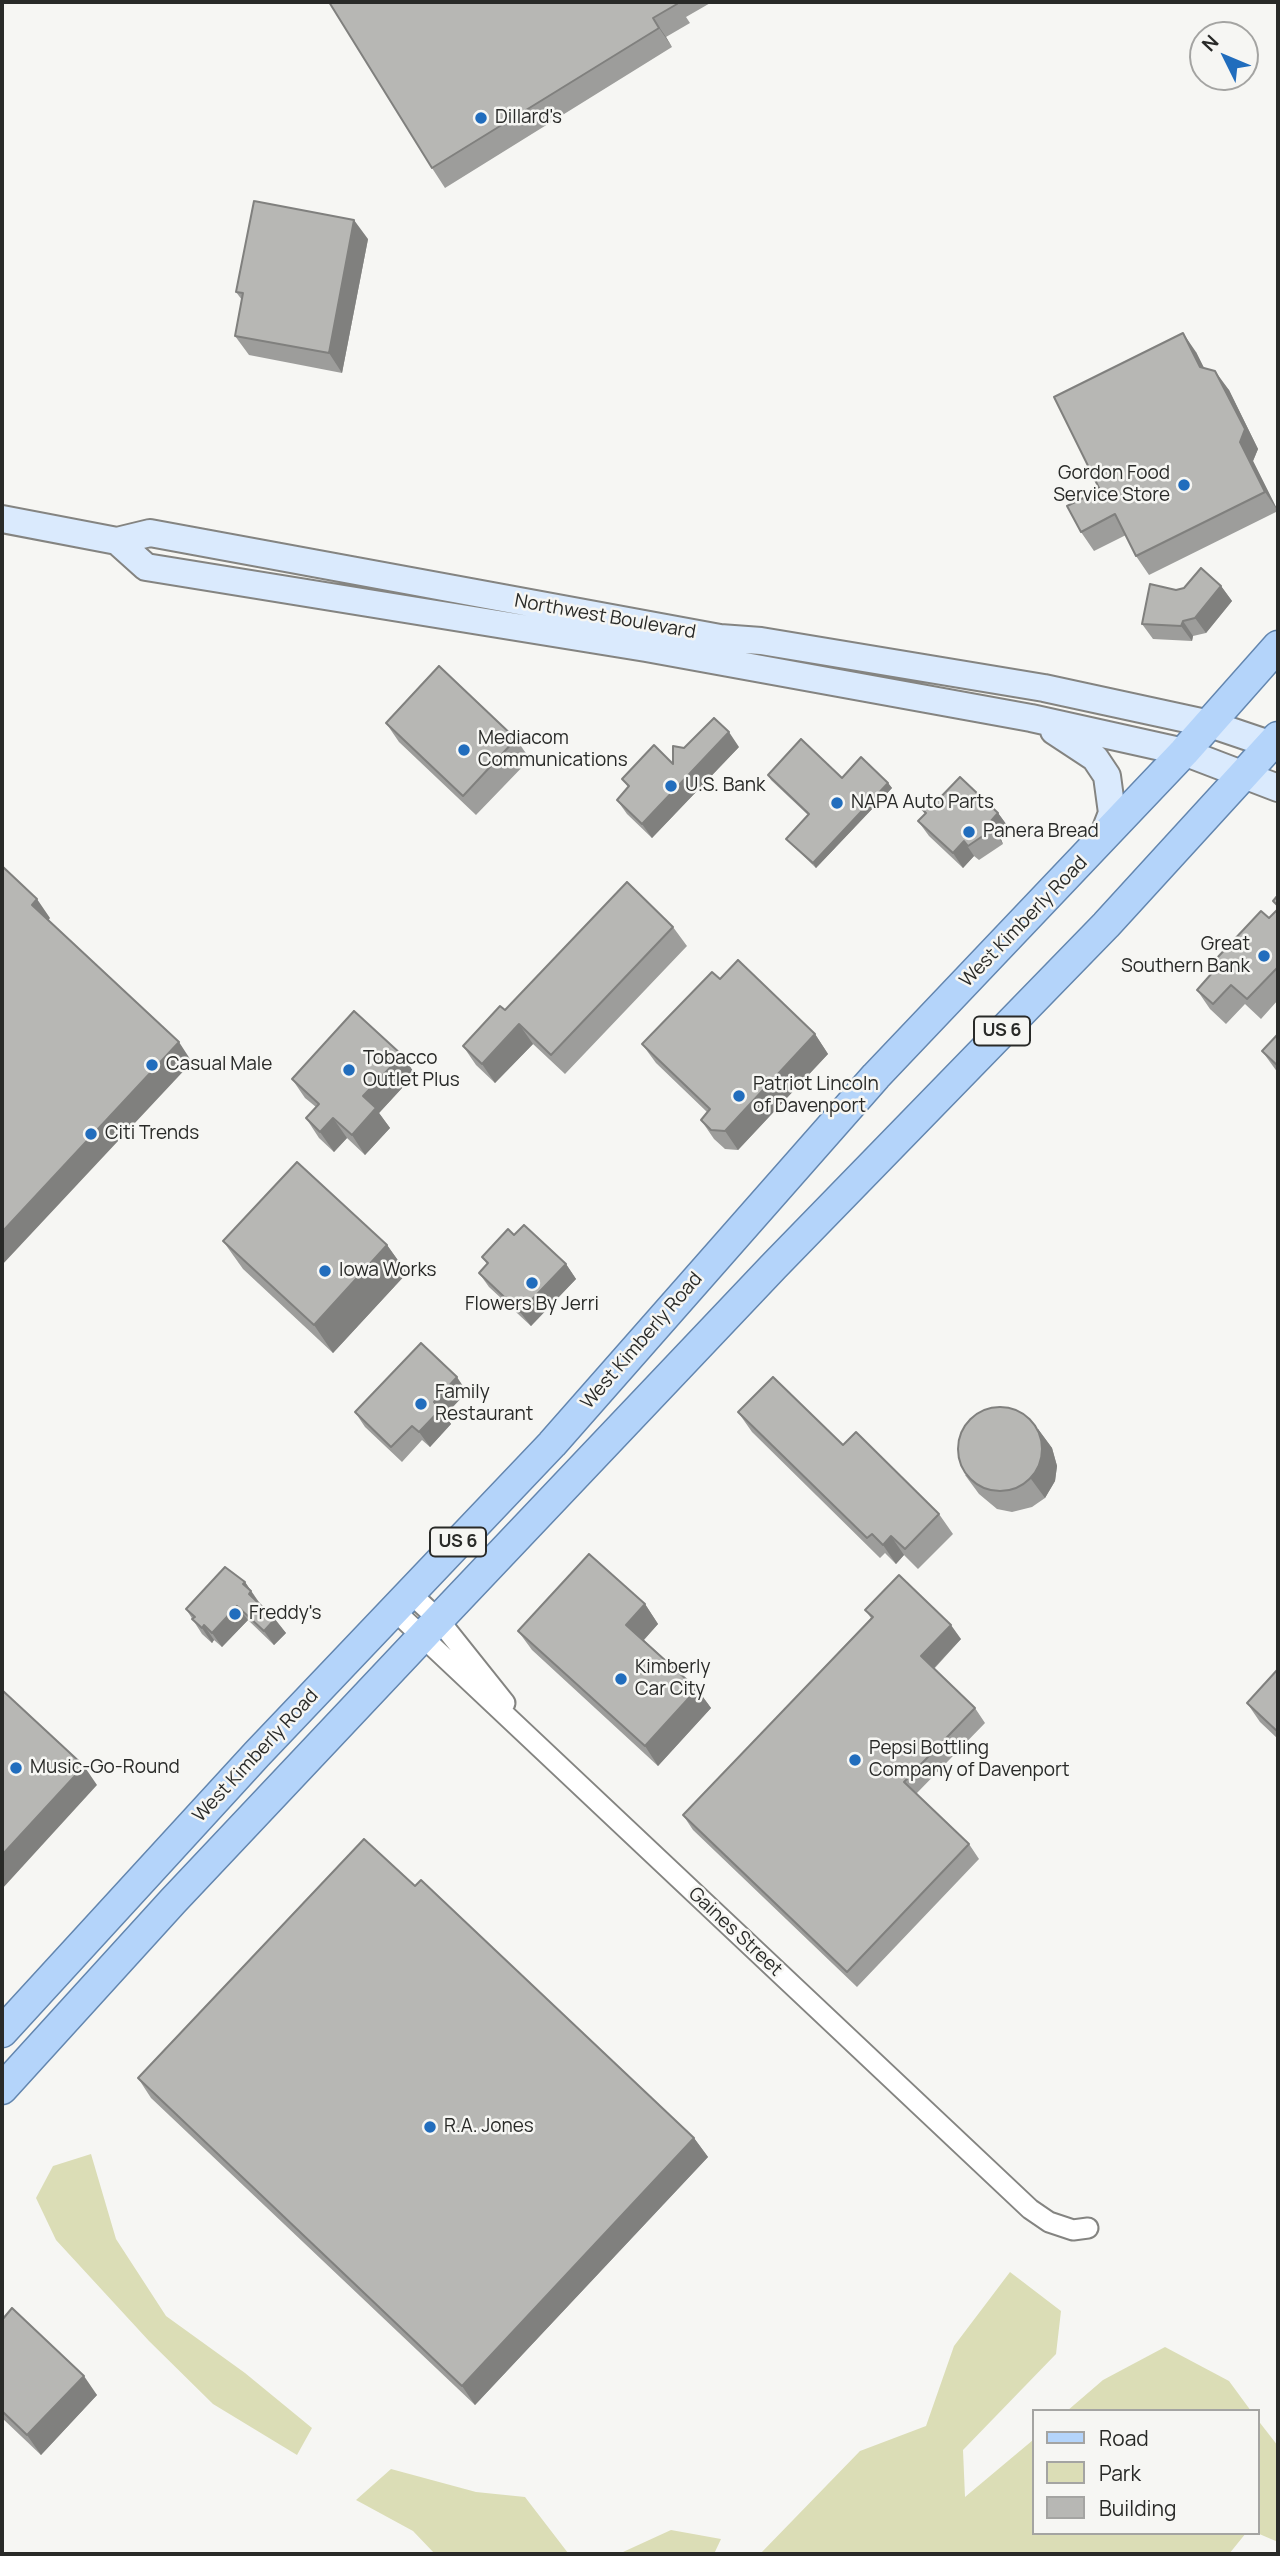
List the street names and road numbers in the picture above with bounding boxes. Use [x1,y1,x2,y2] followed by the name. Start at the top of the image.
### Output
[513,590,697,644] street label: Northwest Boulevard
[956,852,1092,992] street label: West Kimberly Road
[974,1016,1030,1046] road number: US 6
[577,1268,707,1414] street label: West Kimberly Road
[430,1527,486,1556] road number: US 6
[189,1685,323,1827] street label: West Kimberly Road
[683,1883,787,1981] street label: Gaines Street

